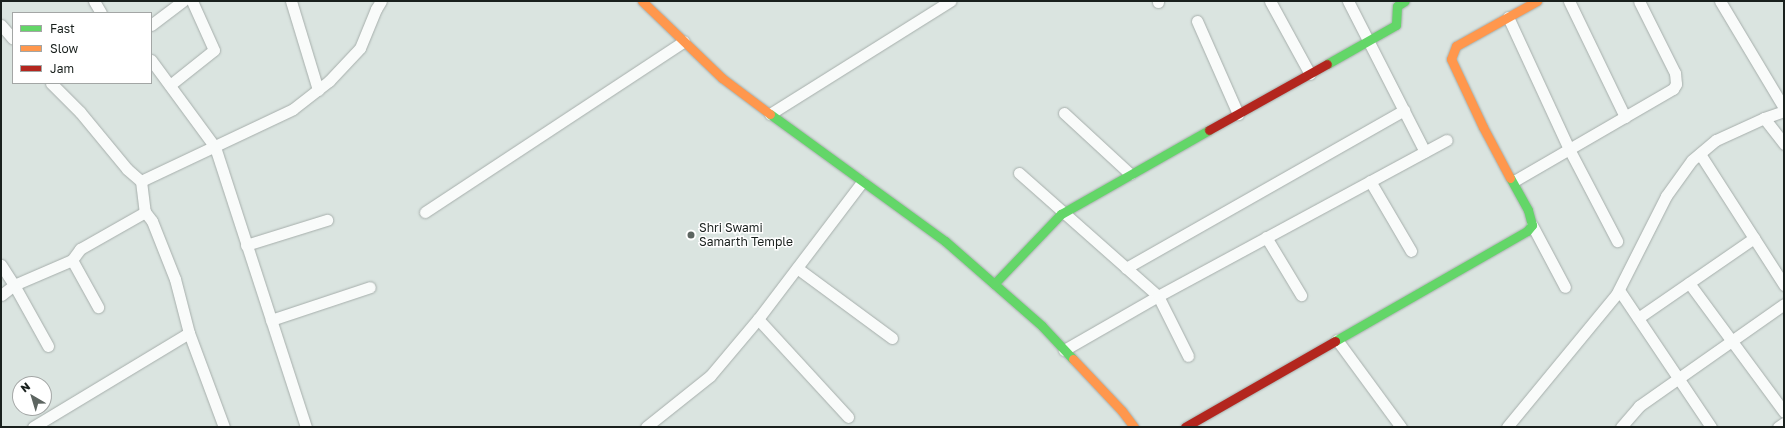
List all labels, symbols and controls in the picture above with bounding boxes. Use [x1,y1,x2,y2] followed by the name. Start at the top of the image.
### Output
[12,12,152,84] legend
[50,21,75,36] text: Fast
[50,41,78,56] text: Slow
[50,61,74,76] text: Jam
[699,221,793,249] place label: Shri Swami Samarth Temple
[686,230,696,240] marker: Shri Swami Samarth Temple
[12,376,52,416] north arrow
[18,379,32,395] text: N

